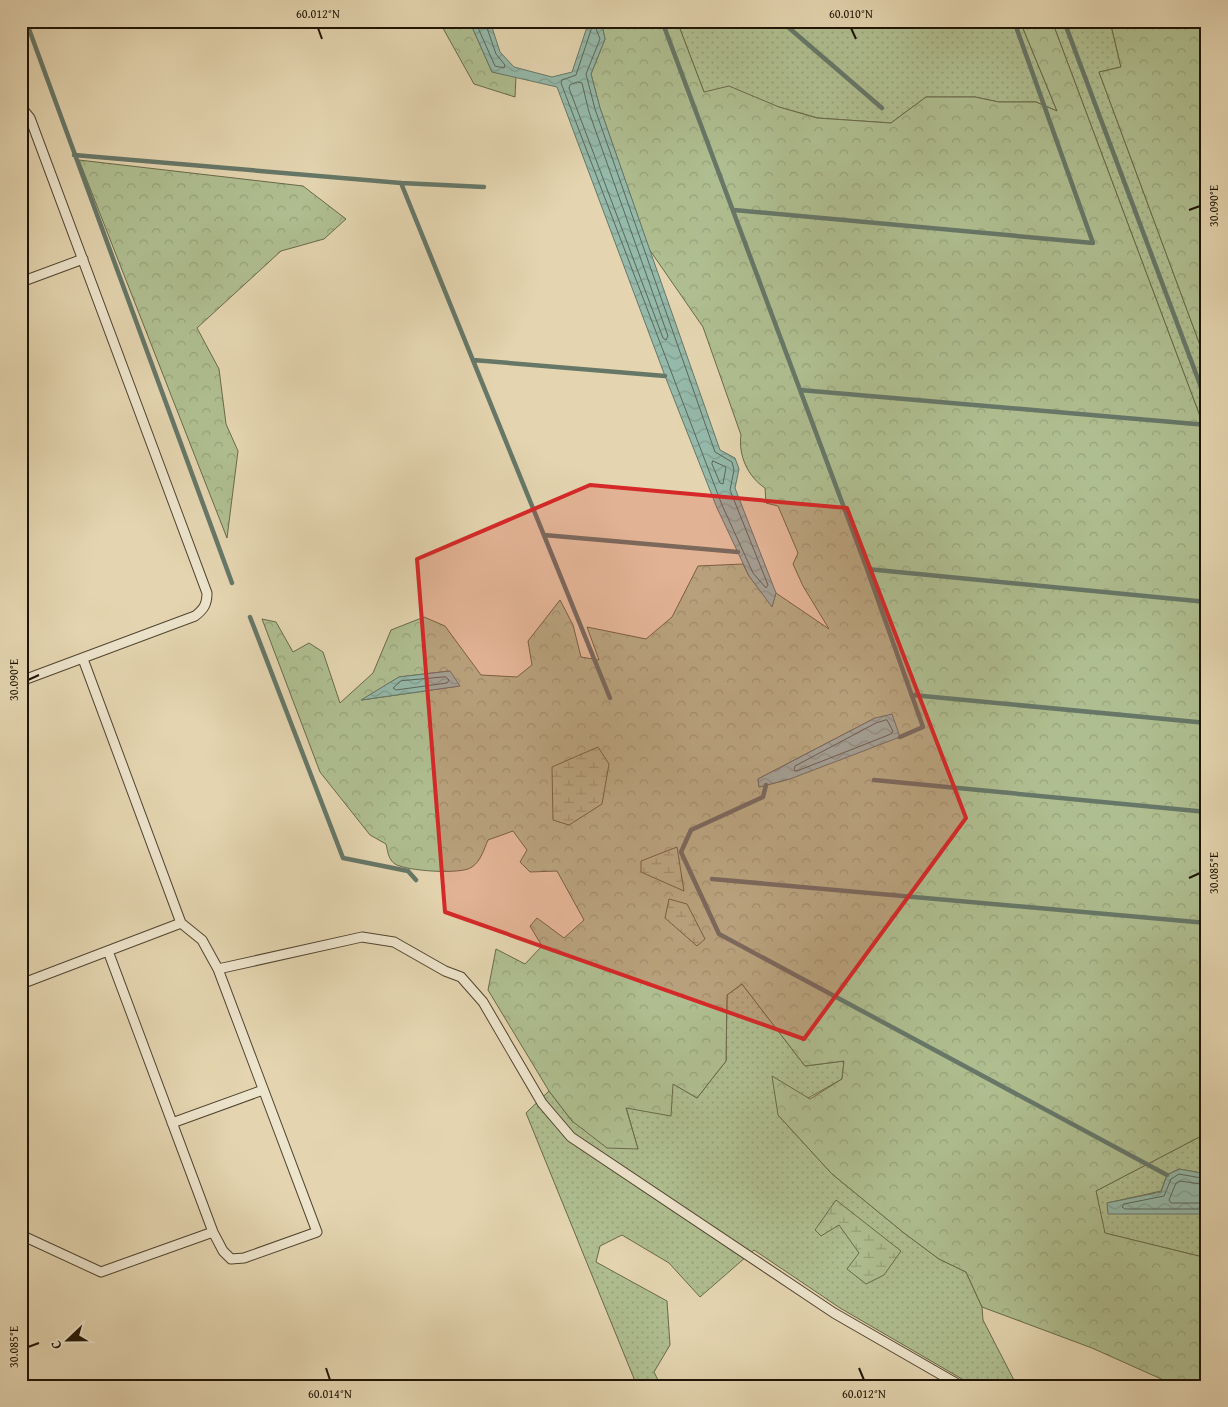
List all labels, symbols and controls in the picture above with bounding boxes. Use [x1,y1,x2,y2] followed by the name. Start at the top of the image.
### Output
[296,5,340,22] text: 60.012°N
[829,5,873,22] text: 60.010°N
[1205,185,1222,227] text: 30.090°E
[5,659,22,701] text: 30.090°E
[1205,852,1222,894] text: 30.085°E
[42,1314,92,1364] north arrow
[5,1326,22,1368] text: 30.085°E
[45,1337,67,1352] text: С
[308,1385,352,1402] text: 60.014°N
[842,1385,886,1402] text: 60.012°N

